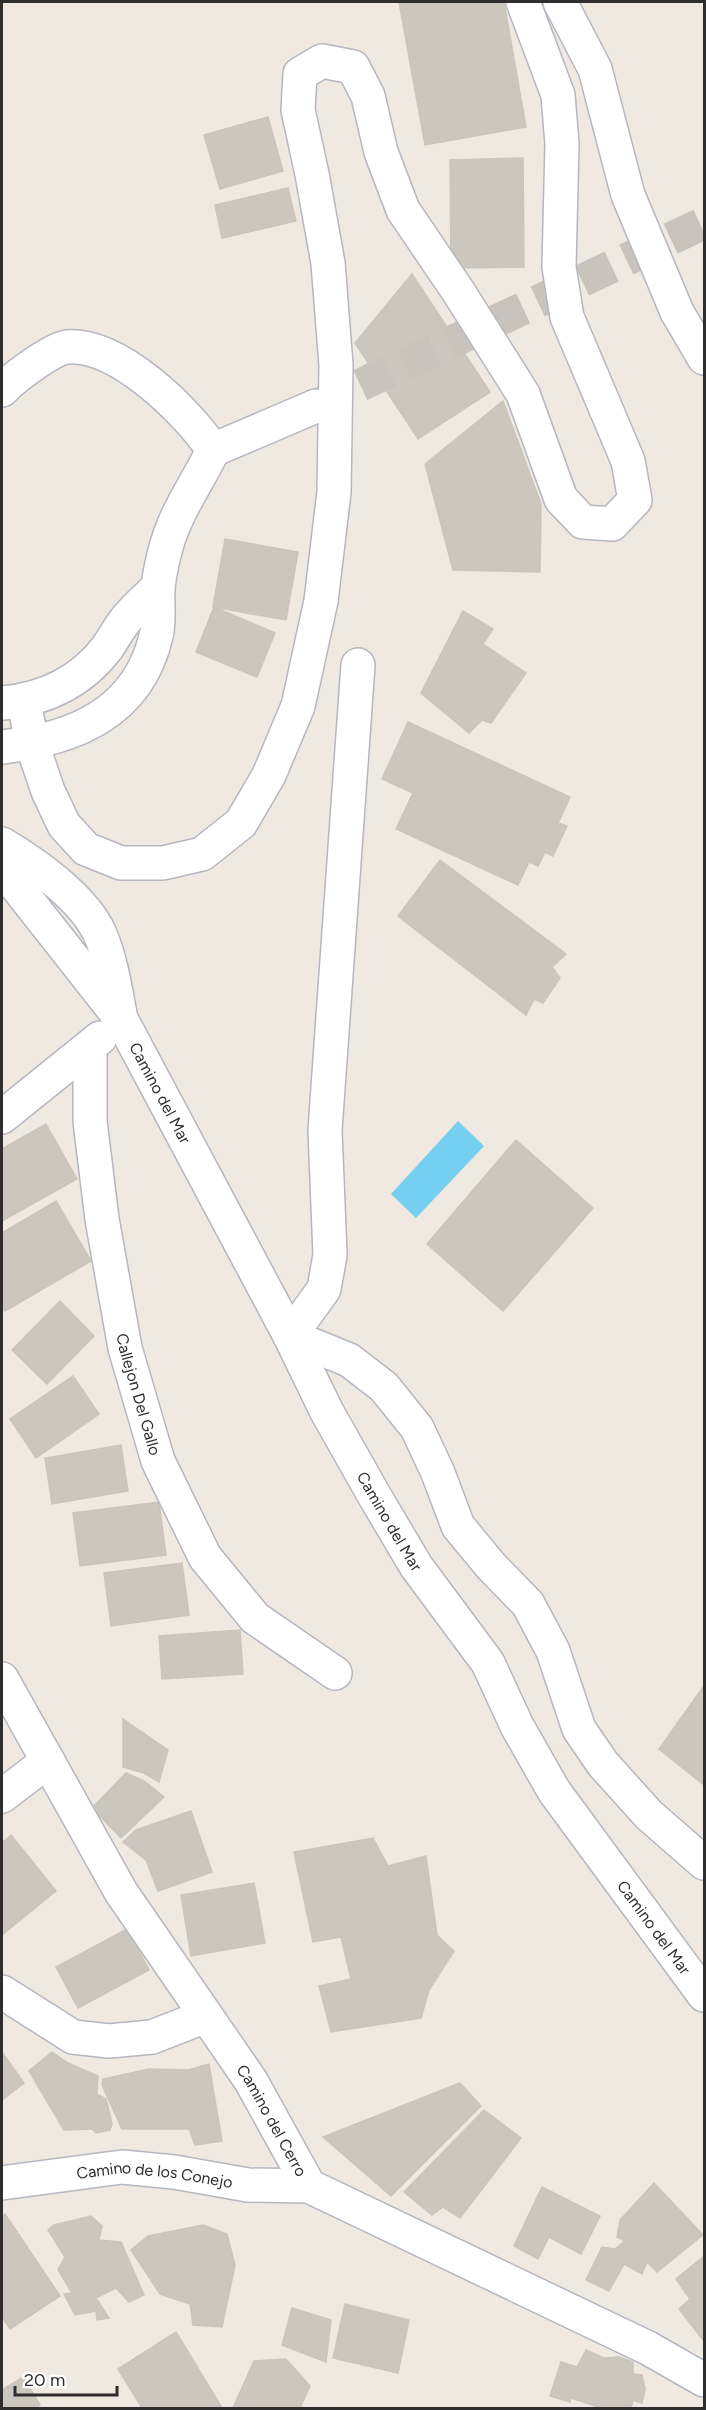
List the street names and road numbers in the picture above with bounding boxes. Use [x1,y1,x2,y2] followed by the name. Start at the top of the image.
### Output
[126,1039,195,1147] street label: Camino del Mar
[113,1332,165,1457] street label: Callejon Del Gallo
[353,1468,426,1575] street label: Camino del Mar
[613,1877,695,1978] street label: Camino del Mar
[233,2061,311,2179] street label: Camino del Cerro
[75,2158,234,2192] street label: Camino de los Conejo

